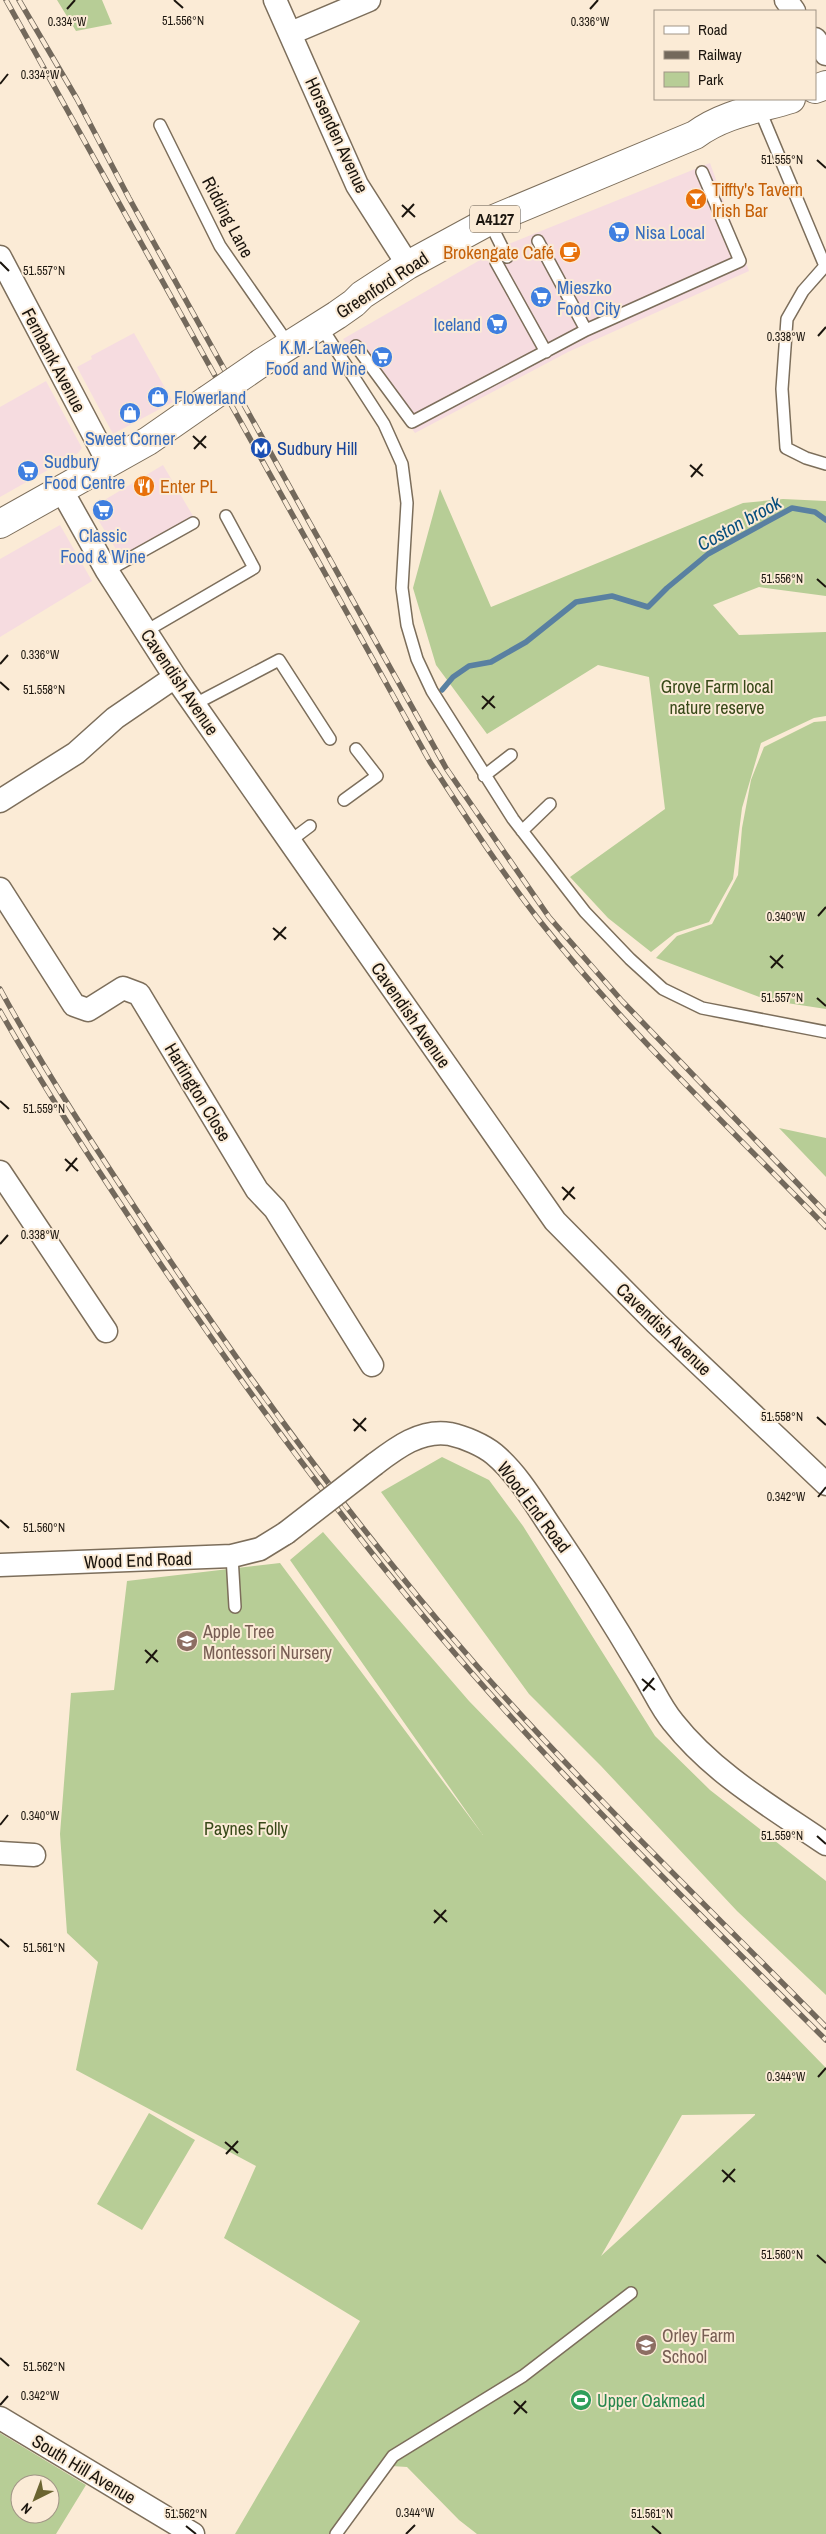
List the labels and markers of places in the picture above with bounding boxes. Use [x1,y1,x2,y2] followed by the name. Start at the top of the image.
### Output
[712,177,803,223] place label: Tiffty's Tavern Irish Bar
[684,187,708,211] bar icon: Tiffty's Tavern Irish Bar
[607,220,631,244] supermarket icon: Nisa Local
[635,220,705,245] place label: Nisa Local
[443,240,554,265] place label: Brokengate Café
[558,240,582,264] cafe icon: Brokengate Café
[557,275,621,321] place label: Mieszko Food City
[529,285,553,309] supermarket icon: Mieszko Food City
[433,312,481,337] place label: Iceland
[485,312,509,336] supermarket icon: Iceland
[266,335,366,381] place label: K.M. Laween Food and Wine
[370,345,394,369] supermarket icon: K.M. Laween Food and Wine
[146,385,170,409] shop icon: Flowerland
[174,385,246,410] place label: Flowerland
[118,401,142,425] shop icon: Sweet Corner
[85,426,175,451] place label: Sweet Corner
[249,436,273,460] metro station icon: Sudbury Hill
[277,436,357,461] place label: Sudbury Hill
[44,449,125,495] place label: Sudbury Food Centre
[16,459,40,483] supermarket icon: Sudbury Food Centre
[132,474,156,498] restaurant icon: Enter PL
[160,474,217,499] place label: Enter PL
[91,498,115,522] supermarket icon: Classic Food & Wine
[60,523,146,569] place label: Classic Food & Wine
[202,1619,332,1665] place label: Apple Tree Montessori Nursery
[175,1629,199,1653] school or university icon: Apple Tree Montessori Nursery
[662,2323,735,2369] place label: Orley Farm School
[634,2333,658,2357] school or university icon: Orley Farm School
[569,2388,593,2412] sports icon: Upper Oakmead
[597,2388,705,2413] place label: Upper Oakmead

